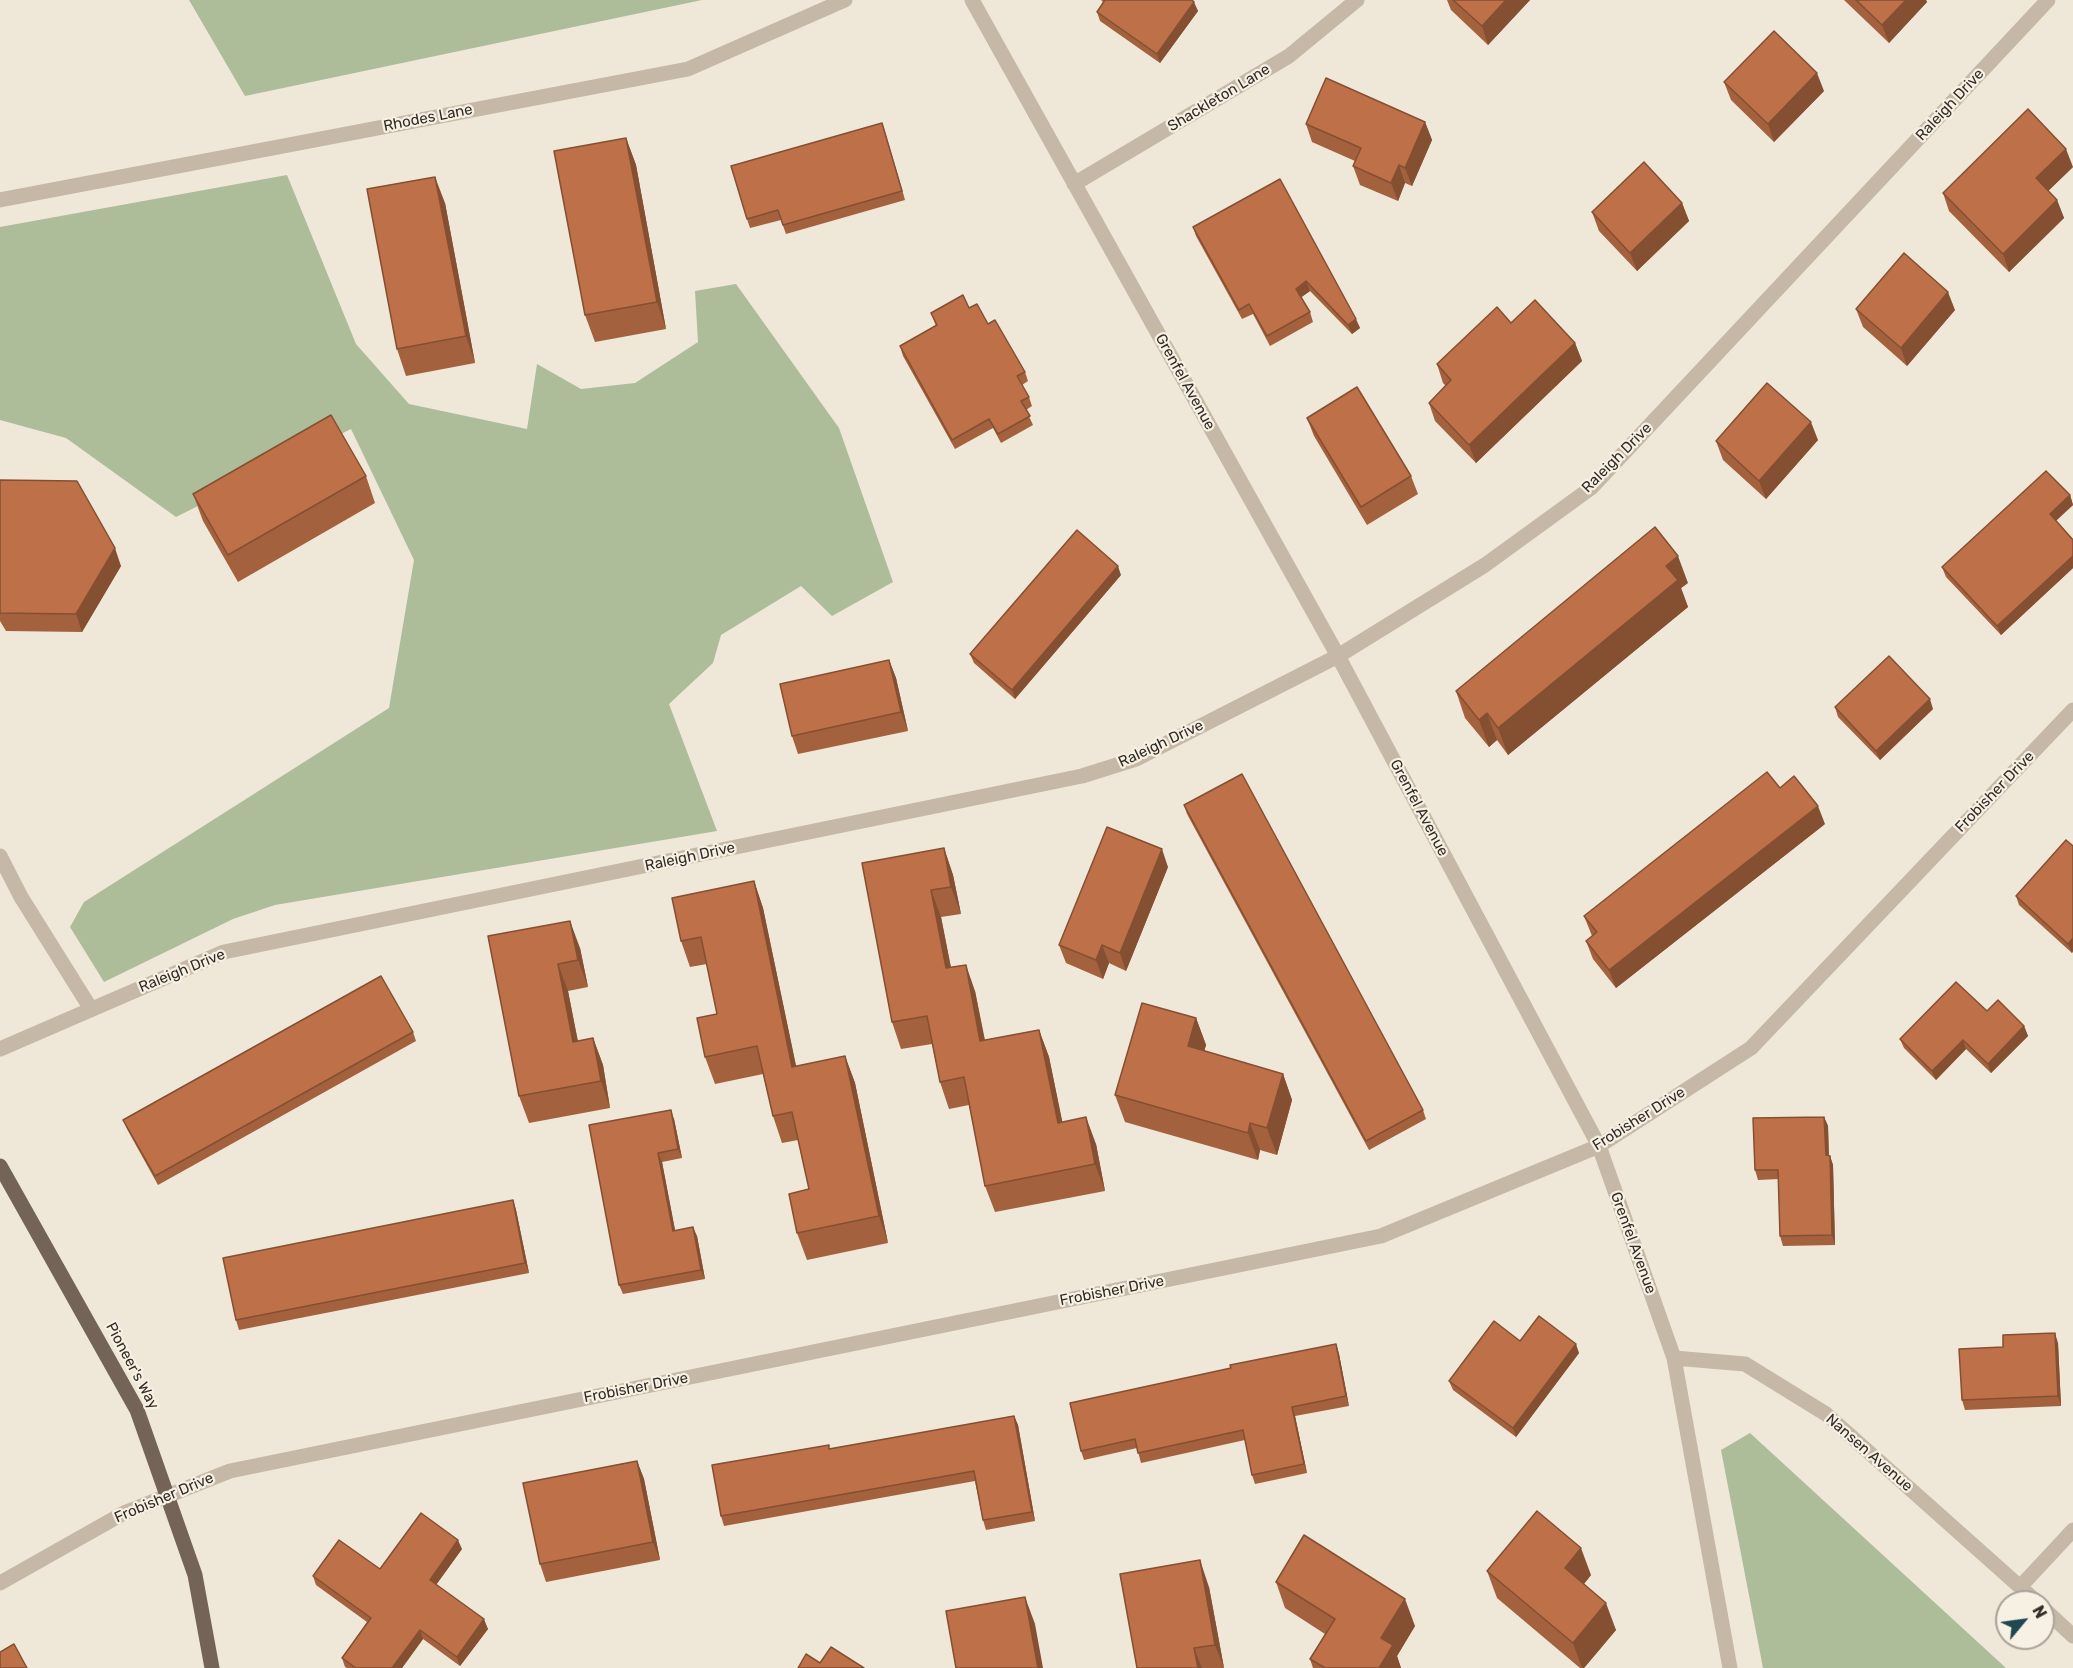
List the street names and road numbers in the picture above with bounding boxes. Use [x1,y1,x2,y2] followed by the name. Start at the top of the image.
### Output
[1165,60,1273,136] street label: Shackleton Lane
[1912,65,1988,145] street label: Raleigh Drive
[382,101,474,135] street label: Rhodes Lane
[1151,331,1219,433] street label: Grenfel Avenue
[1578,419,1656,497] street label: Raleigh Drive
[1116,716,1206,772] street label: Raleigh Drive
[1952,748,2038,836] street label: Frobisher Drive
[1386,757,1452,859] street label: Grenfel Avenue
[643,839,737,875] street label: Raleigh Drive
[136,945,228,997] street label: Raleigh Drive
[1589,1083,1689,1155] street label: Frobisher Drive
[1606,1190,1660,1296] street label: Grenfel Avenue
[1058,1272,1166,1310] street label: Frobisher Drive
[102,1319,162,1413] street label: Pioneer's Way
[582,1369,690,1407] street label: Frobisher Drive
[1822,1410,1916,1496] street label: Nansen Avenue
[112,1469,216,1527] street label: Frobisher Drive

